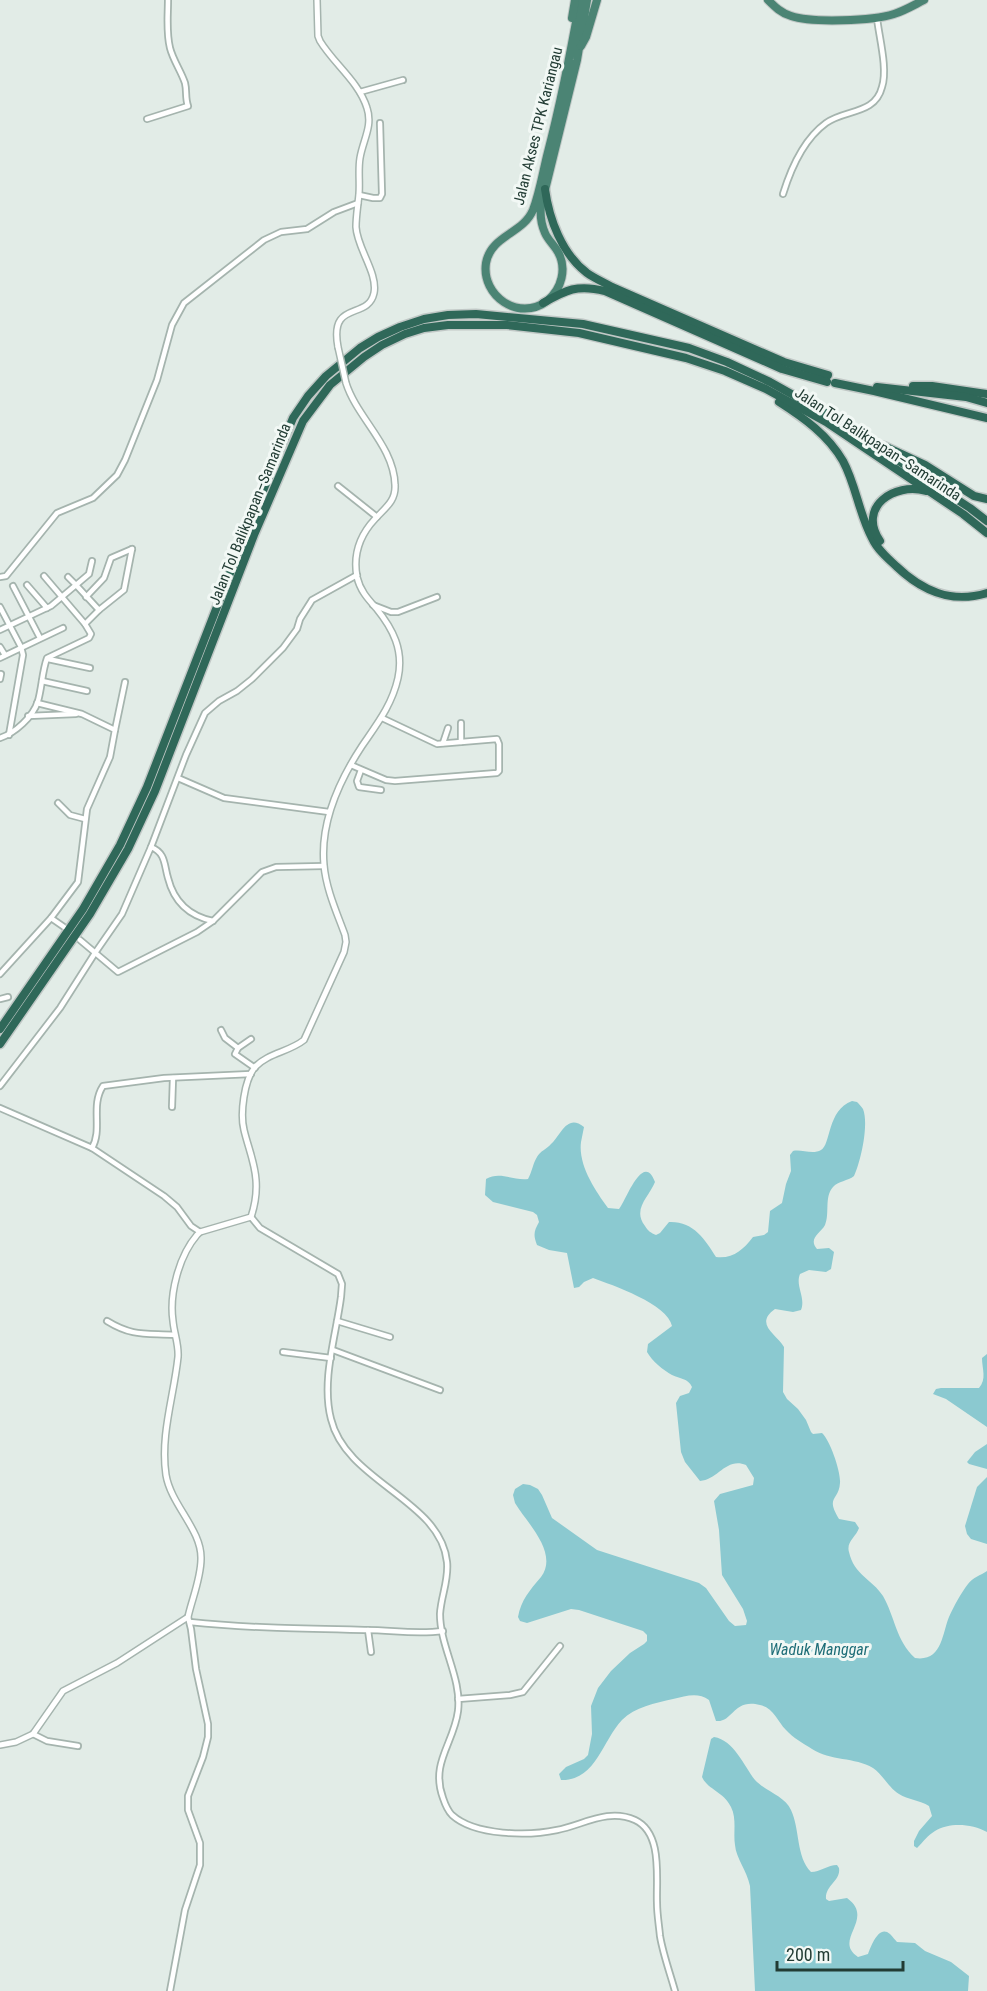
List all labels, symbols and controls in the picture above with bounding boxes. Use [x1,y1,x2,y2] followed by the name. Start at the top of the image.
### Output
[510,45,566,207] street label: Jalan Akses TPK Kariangau
[792,384,964,504] street label: Jalan Tol Balikpapan–Samarinda
[205,421,295,607] street label: Jalan Tol Balikpapan–Samarinda
[770,1640,870,1659] water label: Waduk Manggar
[777,1934,903,1972] scale bar
[786,1944,830,1965] text: 200 m

